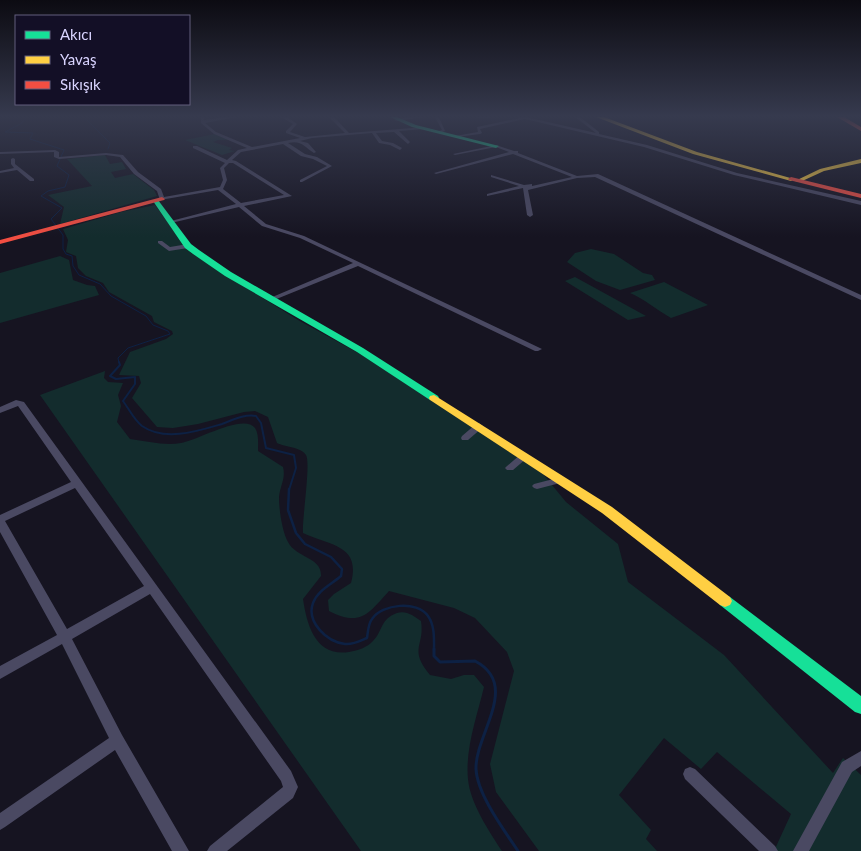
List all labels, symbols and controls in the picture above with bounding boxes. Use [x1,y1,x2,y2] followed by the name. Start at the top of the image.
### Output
[15,15,190,105] legend
[60,25,92,43] text: Akıcı
[60,50,97,68] text: Yavaş
[60,75,101,93] text: Sıkışık

